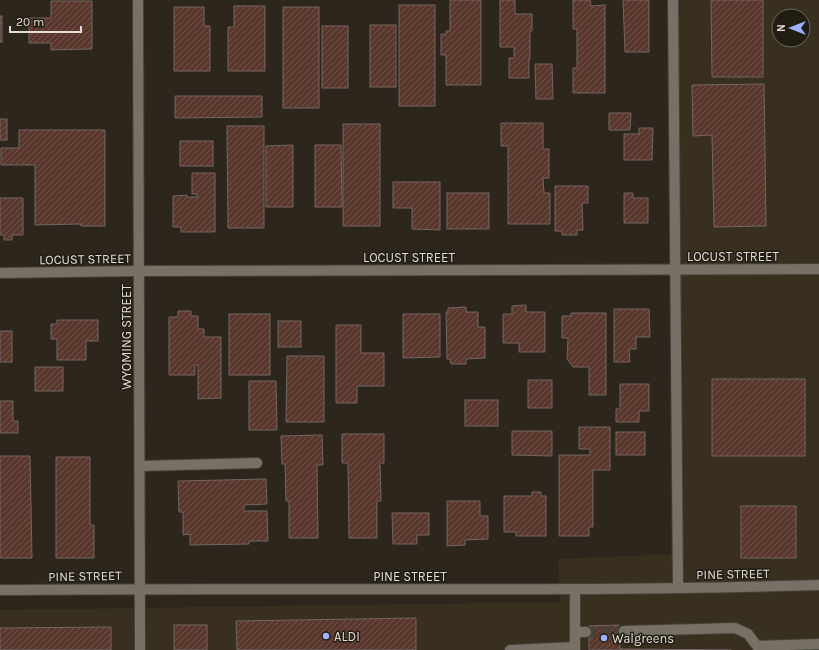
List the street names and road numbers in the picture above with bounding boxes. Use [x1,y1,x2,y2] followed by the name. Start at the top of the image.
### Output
[687,249,779,264] street label: LOCUST STREET
[363,250,455,265] street label: LOCUST STREET
[39,251,132,267] street label: LOCUST STREET
[119,284,134,390] street label: WYOMING STREET
[696,566,770,582] street label: PINE STREET
[48,568,122,584] street label: PINE STREET
[373,569,447,584] street label: PINE STREET

